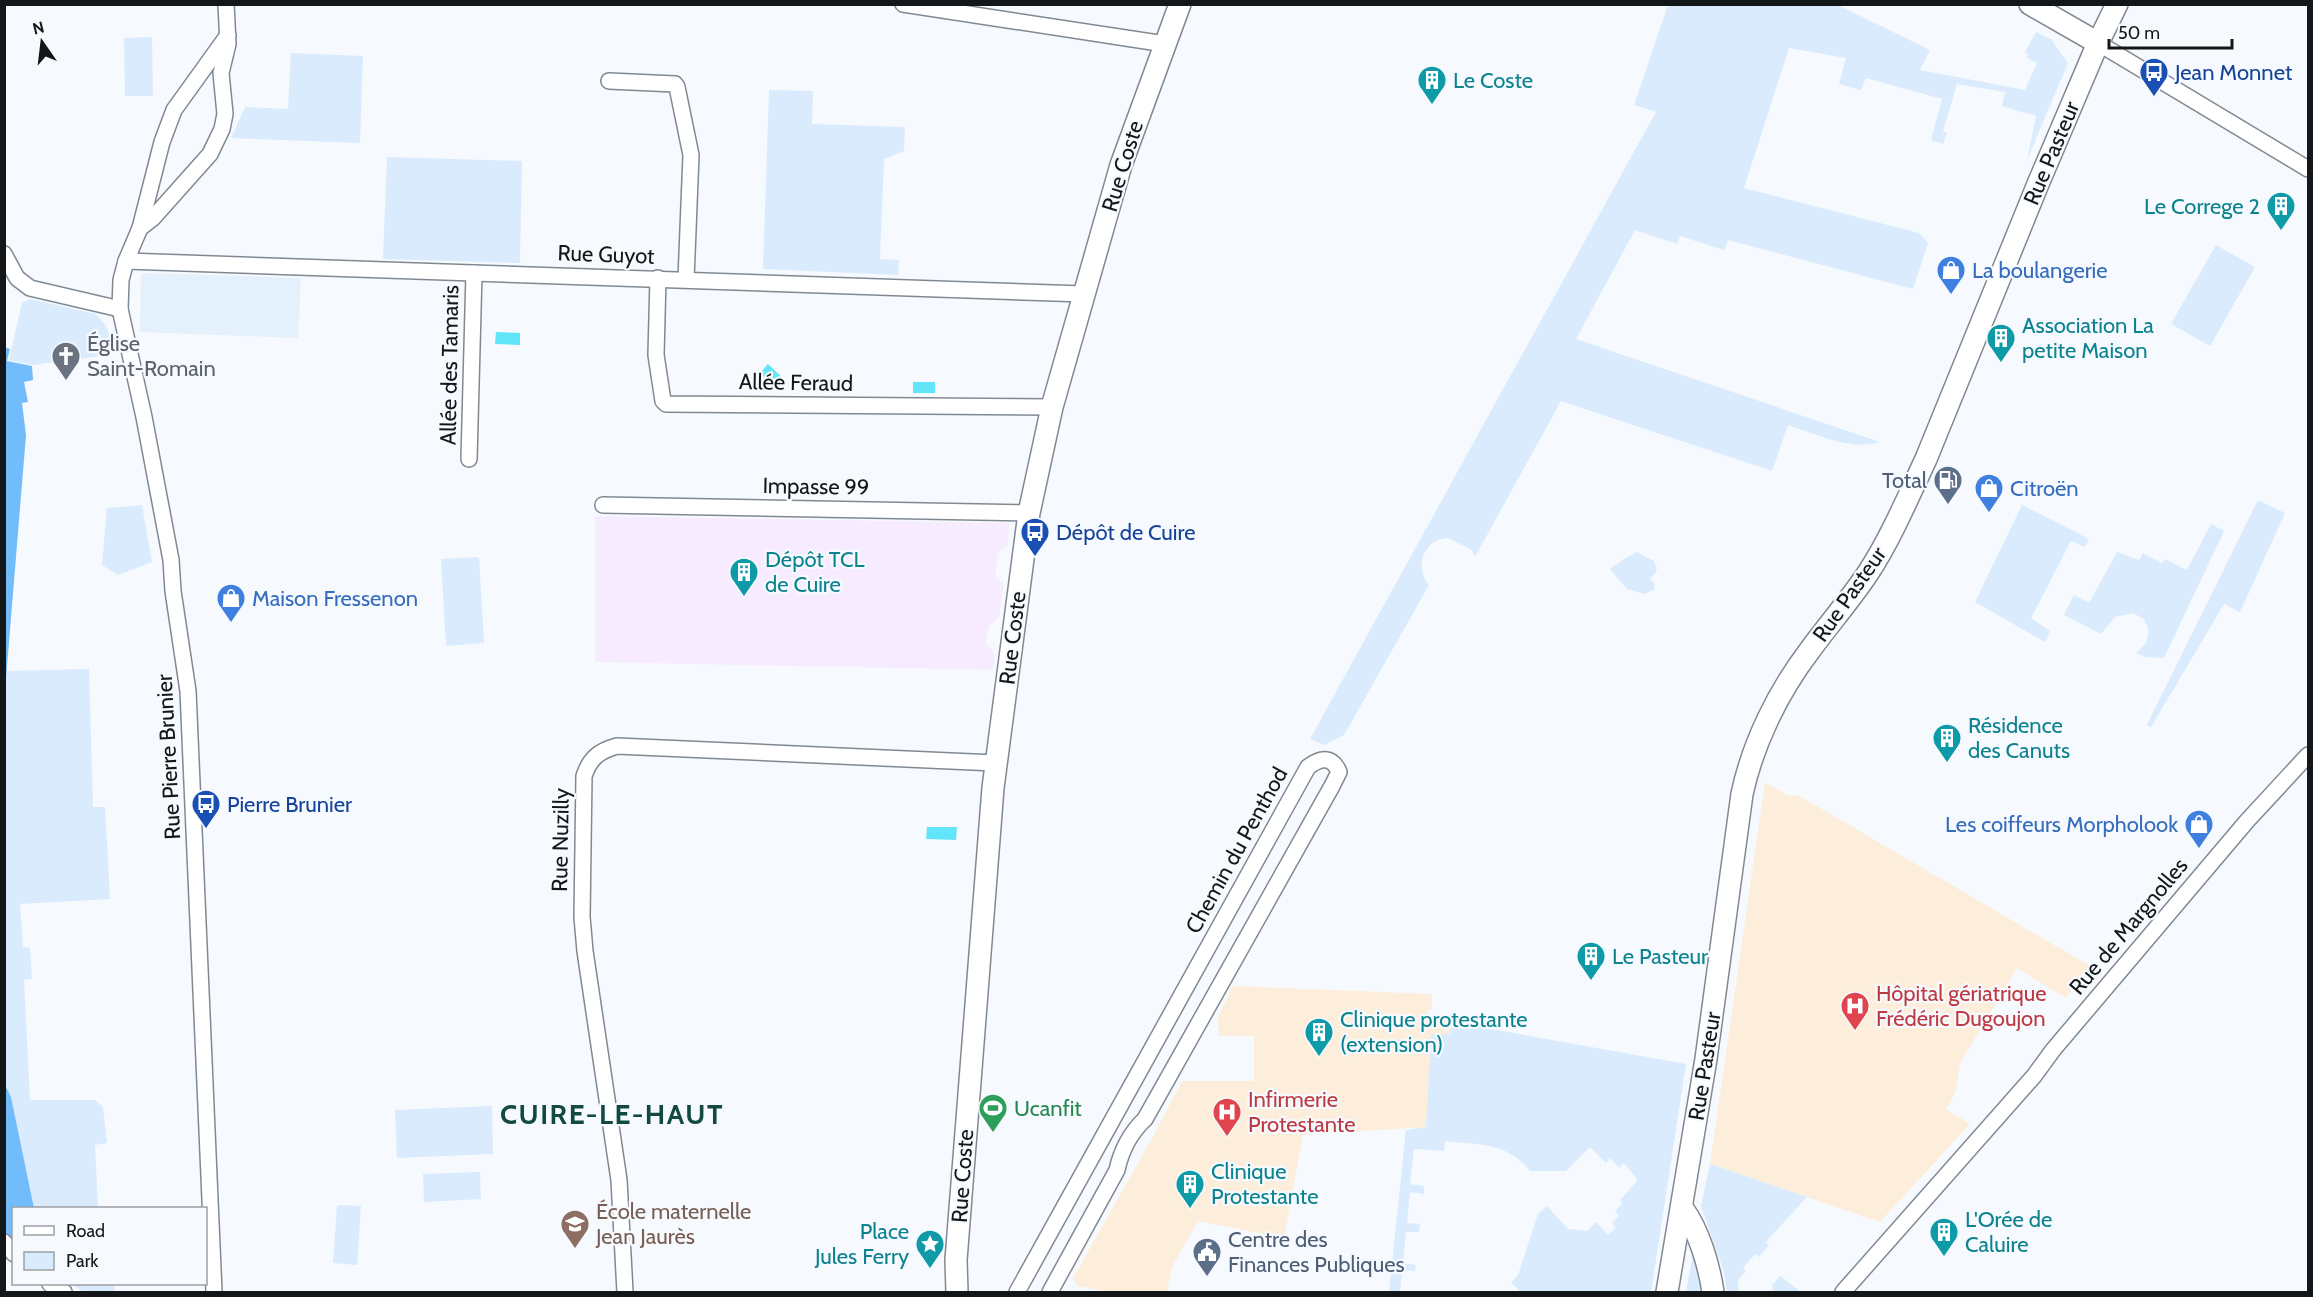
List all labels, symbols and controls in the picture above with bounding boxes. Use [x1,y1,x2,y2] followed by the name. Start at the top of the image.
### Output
[12,12,72,72] north arrow
[2109,12,2232,50] scale bar
[31,17,46,39] text: N
[2118,22,2160,44] text: 50 m
[2138,56,2170,98] bus stop icon: Jean Monnet
[2174,59,2293,86] place label: Jean Monnet
[1416,64,1448,106] building icon: Le Coste
[1453,67,1533,94] place label: Le Coste
[2018,97,2085,209] street label: Rue Pasteur
[1096,117,1149,215] street label: Rue Coste
[2265,190,2297,232] building icon: Le Correge 2
[2144,193,2260,220] place label: Le Correge 2
[557,239,656,270] street label: Rue Guyot
[1935,254,1967,296] shop icon: La boulangerie
[1972,257,2108,284] place label: La boulangerie
[435,285,464,445] street label: Allée des Tamaris
[2022,312,2154,364] place label: Association La petite Maison
[1985,322,2017,364] building icon: Association La petite Maison
[87,330,216,382] place label: Église Saint-Romain
[50,340,82,382] church icon: Église Saint-Romain
[739,368,853,397] street label: Allée Feraud
[1932,464,1964,506] fuel station icon: Total
[1882,467,1928,494] place label: Total
[762,472,870,501] street label: Impasse 99
[1973,472,2005,514] shop icon: Citroën
[2010,475,2079,502] place label: Citroën
[1019,516,1051,558] bus stop icon: Dépôt de Cuire
[1056,519,1195,546] place label: Dépôt de Cuire
[1807,542,1892,647] street label: Rue Pasteur
[765,546,864,598] place label: Dépôt TCL de Cuire
[728,556,760,598] building icon: Dépôt TCL de Cuire
[215,582,247,624] shop icon: Maison Fressenon
[252,585,418,612] place label: Maison Fressenon
[993,590,1032,686] street label: Rue Coste
[151,674,186,840] street label: Rue Pierre Brunier
[1968,712,2070,764] place label: Résidence des Canuts
[1931,722,1963,764] building icon: Résidence des Canuts
[1180,762,1293,938] street label: Chemin du Penthod
[190,788,222,830] bus stop icon: Pierre Brunier
[546,788,575,892] street label: Rue Nuzilly
[227,791,352,818] place label: Pierre Brunier
[2183,808,2215,850] shop icon: Les coiffeurs Morpholook
[1945,811,2178,838] place label: Les coiffeurs Morpholook
[2063,852,2193,1000] street label: Rue de Margnolles
[1575,940,1607,982] building icon: Le Pasteur
[1612,943,1708,970] place label: Le Pasteur
[1876,980,2047,1032] place label: Hôpital gériatrique Frédéric Dugoujon
[1839,990,1871,1032] hospital icon: Hôpital gériatrique Frédéric Dugoujon
[1340,1006,1528,1058] place label: Clinique protestante (extension)
[1683,1010,1726,1122] street label: Rue Pasteur
[1303,1016,1335,1058] building icon: Clinique protestante (extension)
[1248,1086,1355,1138] place label: Infirmerie Protestante
[977,1092,1009,1134] sports icon: Ucanfit
[1014,1095,1082,1122] place label: Ucanfit
[1211,1096,1243,1138] hospital icon: Infirmerie Protestante
[500,1097,724,1131] district label: CUIRE-LE-HAUT
[946,1128,979,1224] street label: Rue Coste
[1211,1158,1318,1210] place label: Clinique Protestante
[1174,1168,1206,1210] building icon: Clinique Protestante
[595,1198,751,1250] place label: École maternelle Jean Jaurès
[1965,1206,2052,1258] place label: L'Orée de Caluire
[12,1207,207,1285] legend
[559,1208,591,1250] school or university icon: École maternelle Jean Jaurès
[1928,1216,1960,1258] building icon: L'Orée de Caluire
[814,1218,909,1270] place label: Place Jules Ferry
[66,1220,105,1242] text: Road
[1228,1226,1405,1278] place label: Centre des Finances Publiques
[914,1228,946,1270] place icon: Place Jules Ferry
[1191,1236,1223,1278] public building icon: Centre des Finances Publiques
[66,1250,99,1272] text: Park

